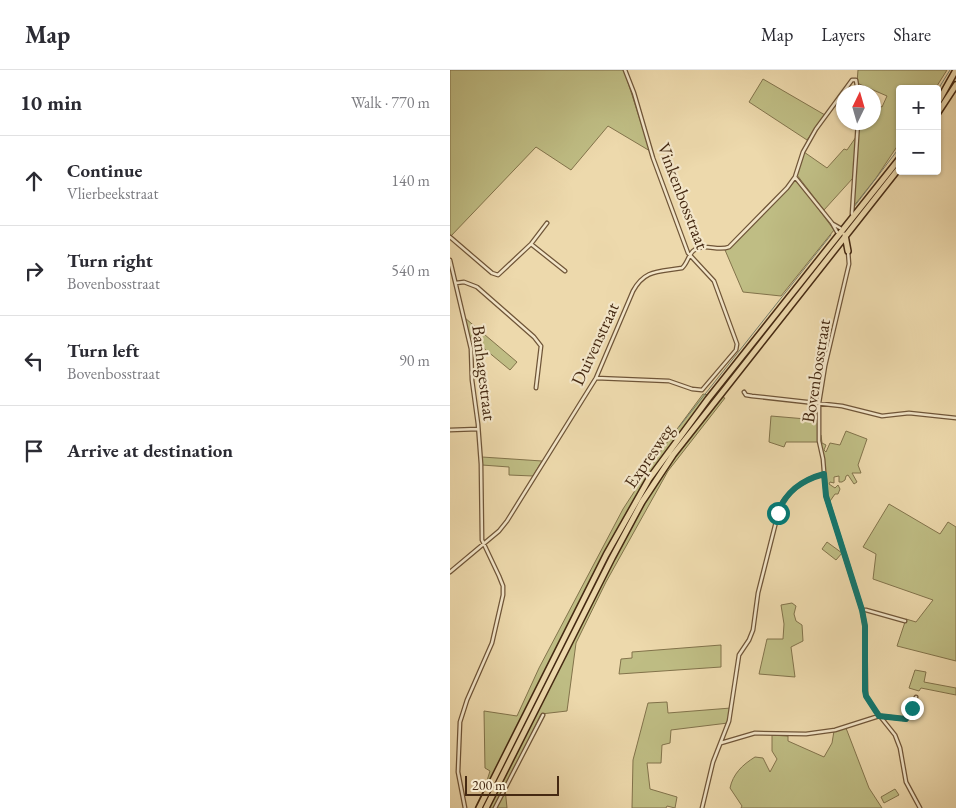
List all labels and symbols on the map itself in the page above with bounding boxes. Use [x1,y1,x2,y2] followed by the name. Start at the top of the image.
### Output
[836,85,881,130] north arrow
[653,139,714,253] street label: Vinkenbosstraat
[565,298,624,389] street label: Duivenstraat
[796,317,835,424] street label: Bovenbosstraat
[467,324,502,422] street label: Banhagestraat
[619,419,679,492] street label: Expresweg
[767,502,790,525] route start
[901,697,924,720] route end
[465,773,559,796] scale bar

